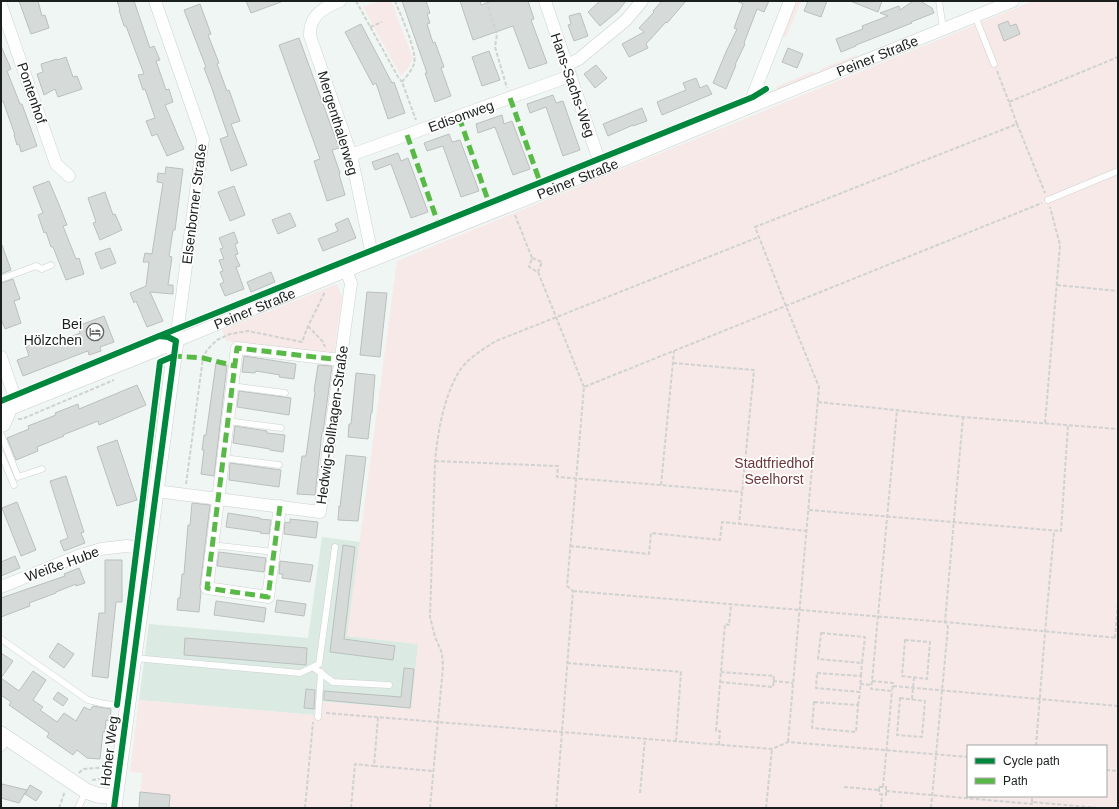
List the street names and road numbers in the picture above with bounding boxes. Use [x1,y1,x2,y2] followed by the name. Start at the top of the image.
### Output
[548,31,598,139] street label: Hans-Sachs-Weg
[834,32,920,79] street label: Peiner Straße
[14,60,50,126] street label: Pontenhof
[315,69,361,177] street label: Mergenthalerweg
[426,97,496,135] street label: Edisonweg
[179,143,209,265] street label: Elsenborner Straße
[534,155,621,202] street label: Peiner Straße
[212,285,298,332] street label: Peiner Straße
[313,344,351,505] street label: Hedwig-Bollhagen-Straße
[23,543,101,585] street label: Weiße Hube
[97,715,121,787] street label: Hoher Weg

